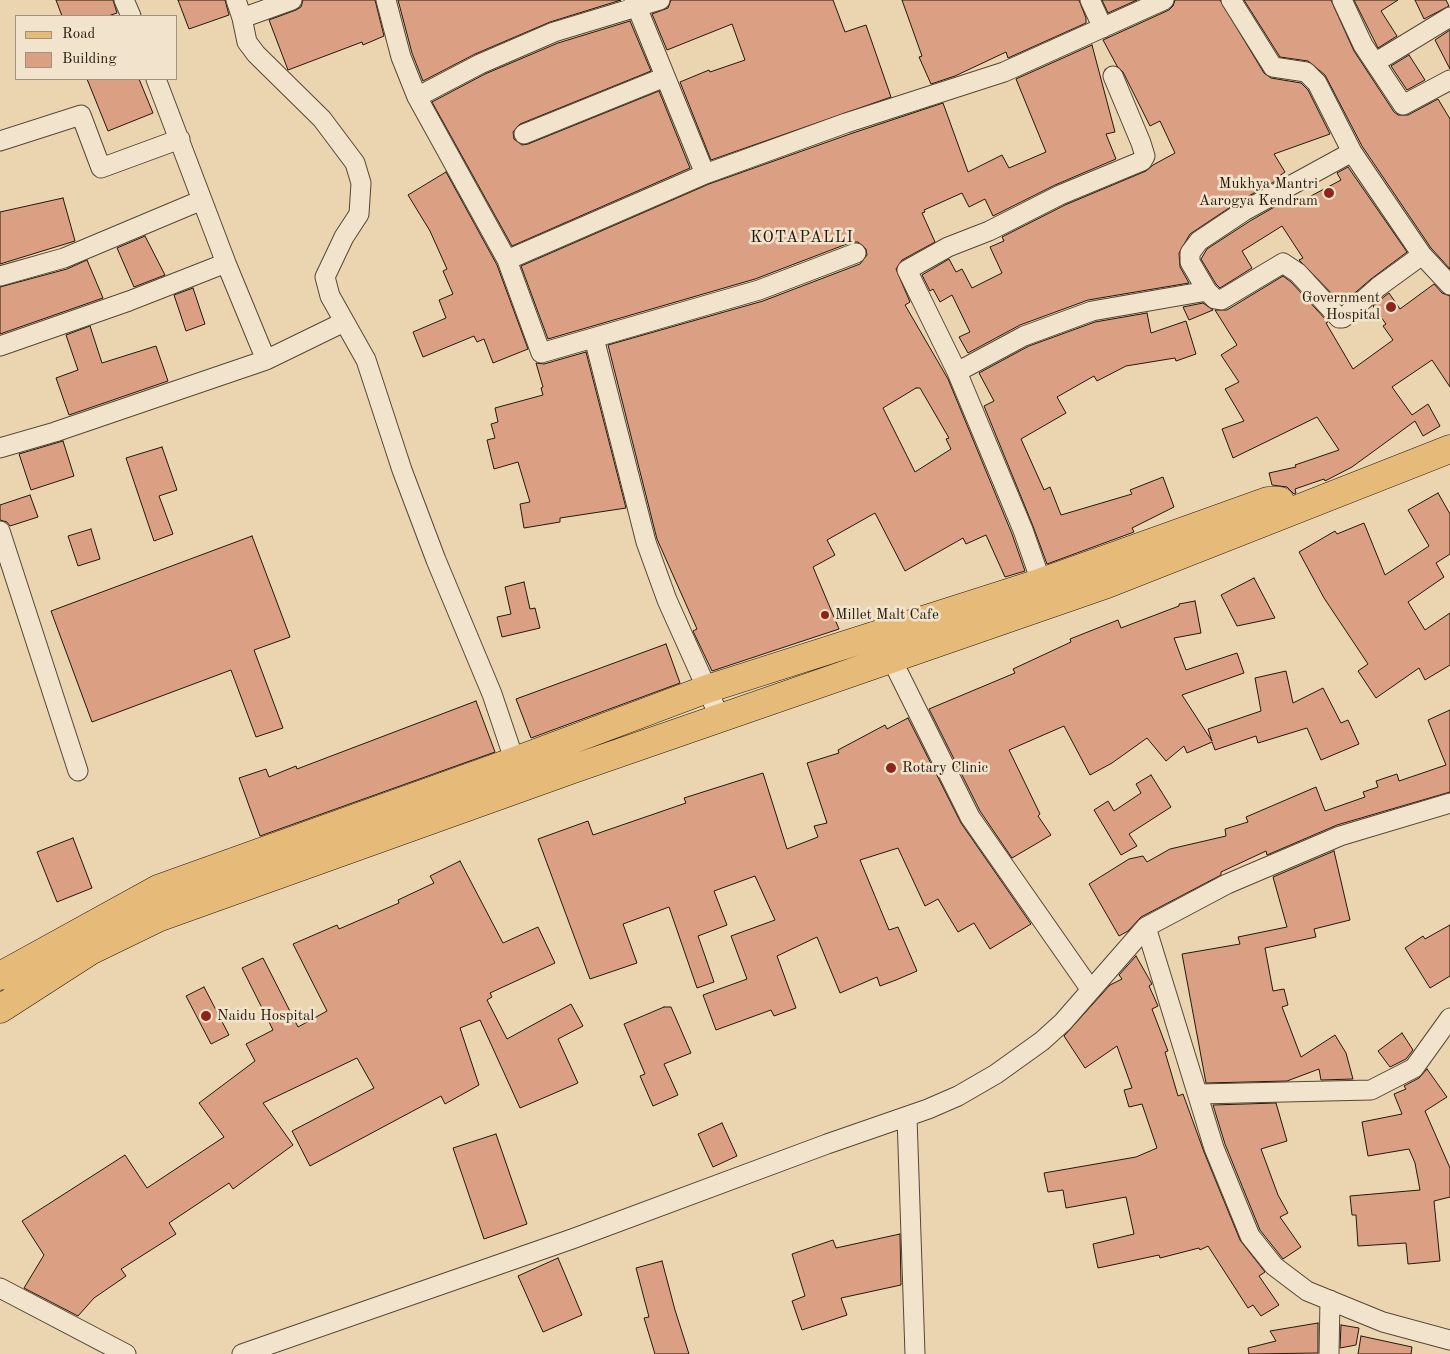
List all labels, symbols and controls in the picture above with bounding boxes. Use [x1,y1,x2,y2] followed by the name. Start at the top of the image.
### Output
[15,15,178,80] legend
[62,27,95,42] text: Road
[62,52,117,67] text: Building
[1199,175,1318,210] place label: Mukhya Mantri Aarogya Kendram
[1322,186,1336,200] marker: Mukhya Mantri Aarogya Kendram
[749,228,855,248] district label: KOTAPALLI
[1302,289,1380,324] place label: Government Hospital
[1384,300,1398,314] marker: Government Hospital
[835,606,939,624] place label: Millet Malt Cafe
[819,609,831,621] marker: Millet Malt Cafe
[902,759,988,777] place label: Rotary Clinic
[884,761,898,775] marker: Rotary Clinic
[217,1007,314,1025] place label: Naidu Hospital
[199,1009,213,1023] marker: Naidu Hospital

